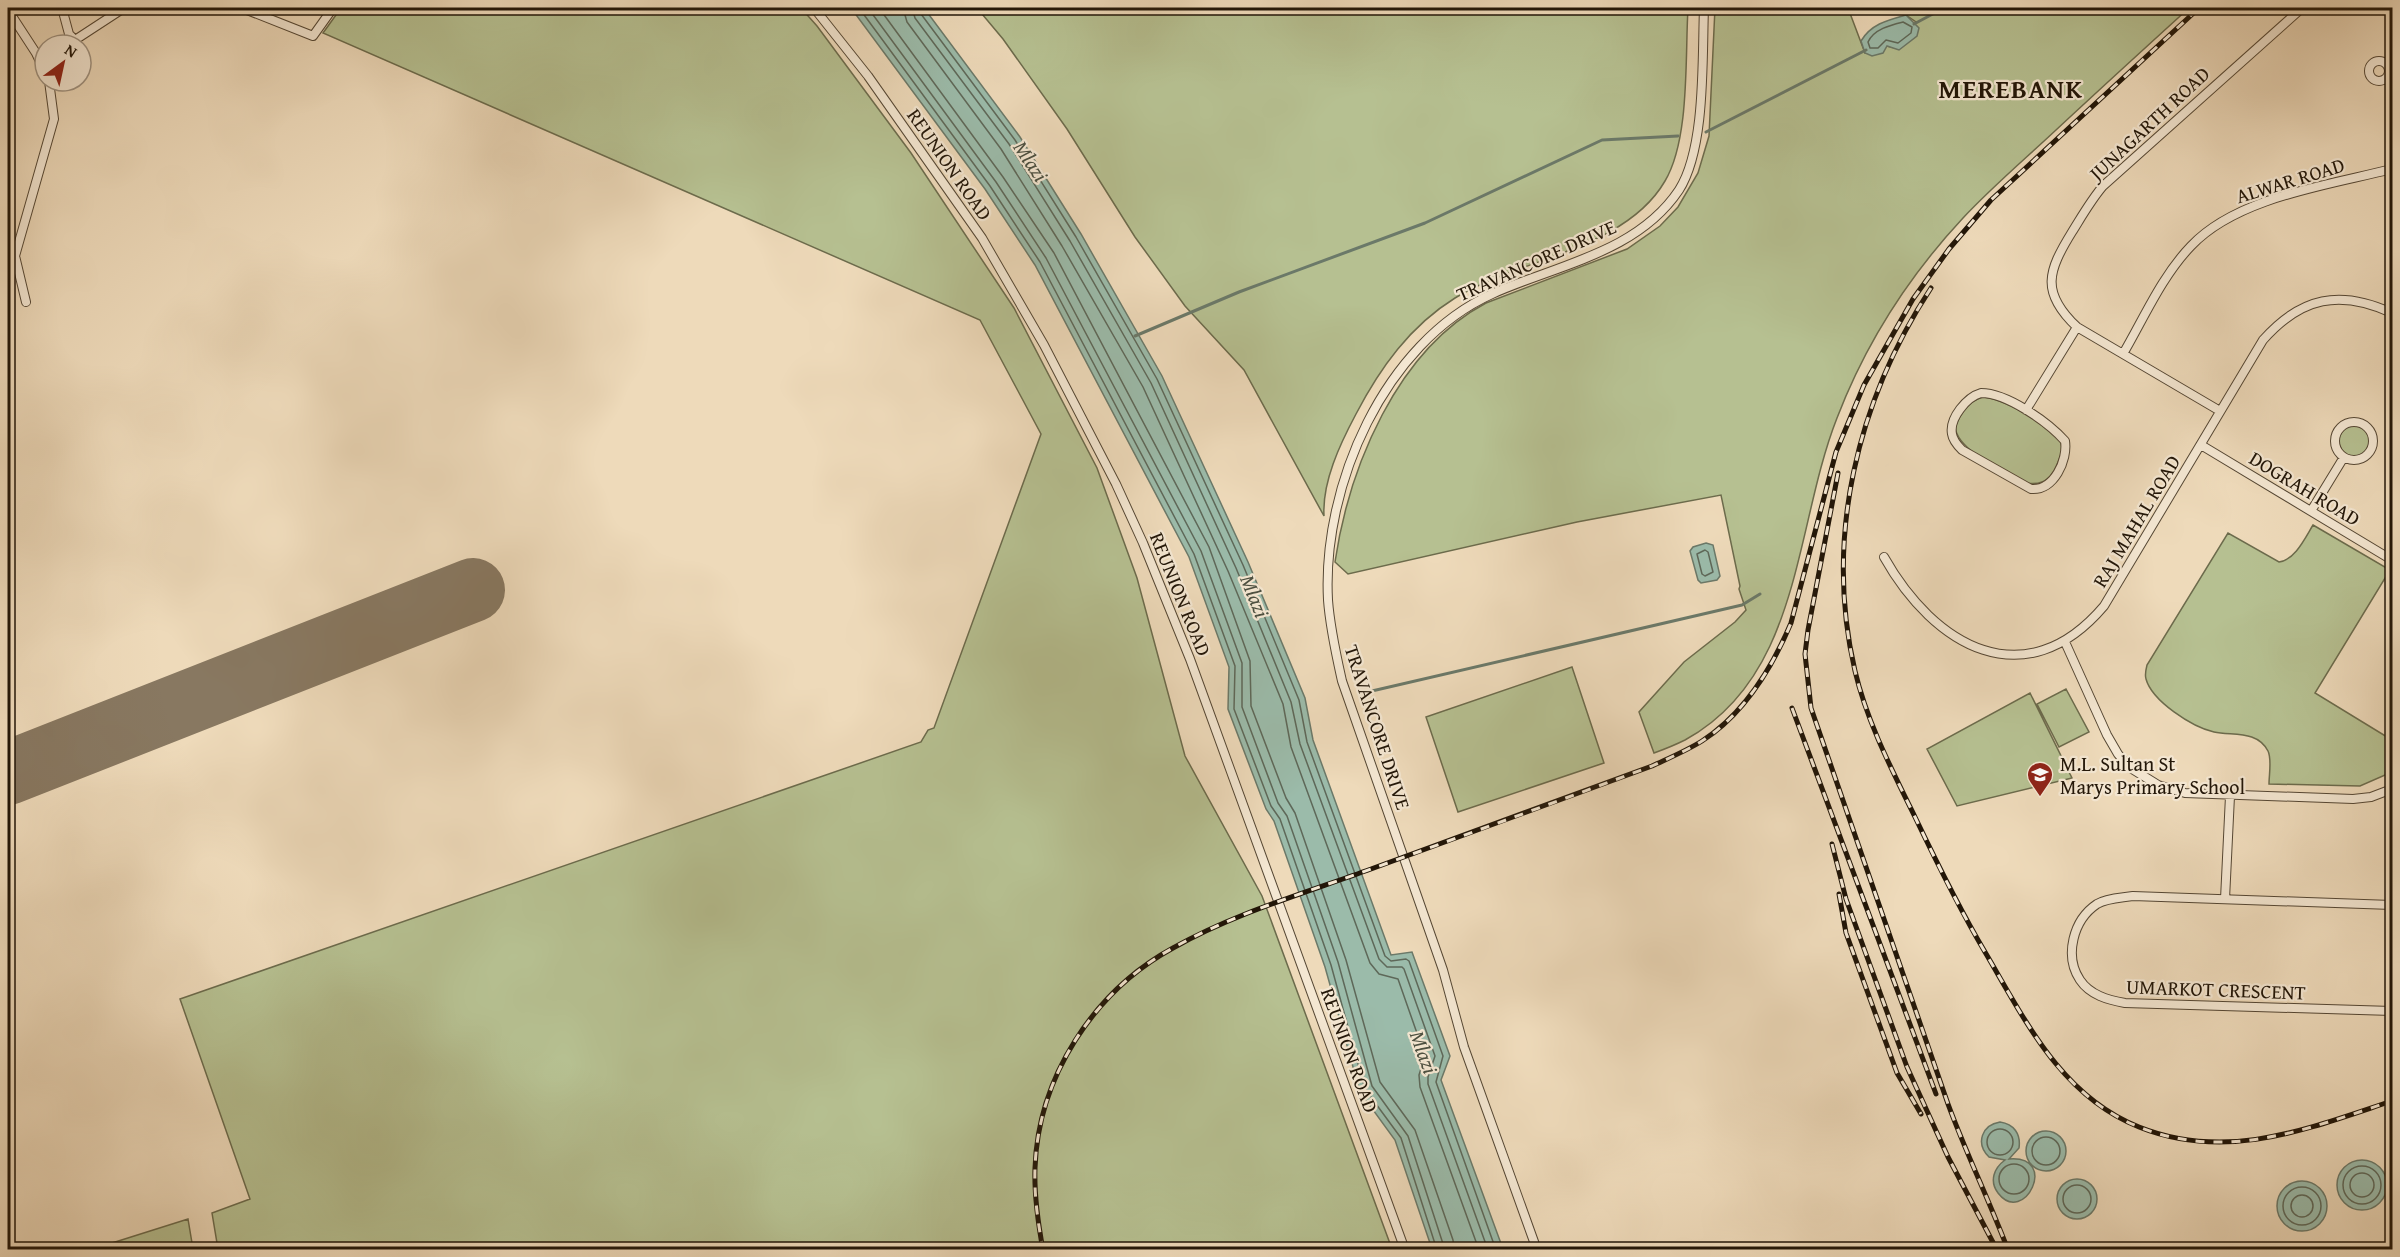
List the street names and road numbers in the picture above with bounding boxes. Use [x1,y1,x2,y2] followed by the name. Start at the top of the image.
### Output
[2080,59,2216,189] street label: JUNAGARTH ROAD
[901,102,999,226] street label: REUNION ROAD
[2232,150,2348,210] street label: ALWAR ROAD
[1452,212,1620,308] street label: TRAVANCORE DRIVE
[2244,443,2366,533] street label: DOGRAH ROAD
[2085,449,2187,593] street label: RAJ MAHAL ROAD
[1143,528,1219,660] street label: REUNION ROAD
[1338,641,1418,813] street label: TRAVANCORE DRIVE
[2126,971,2306,1007] street label: UMARKOT CRESCENT
[1314,983,1386,1117] street label: REUNION ROAD

